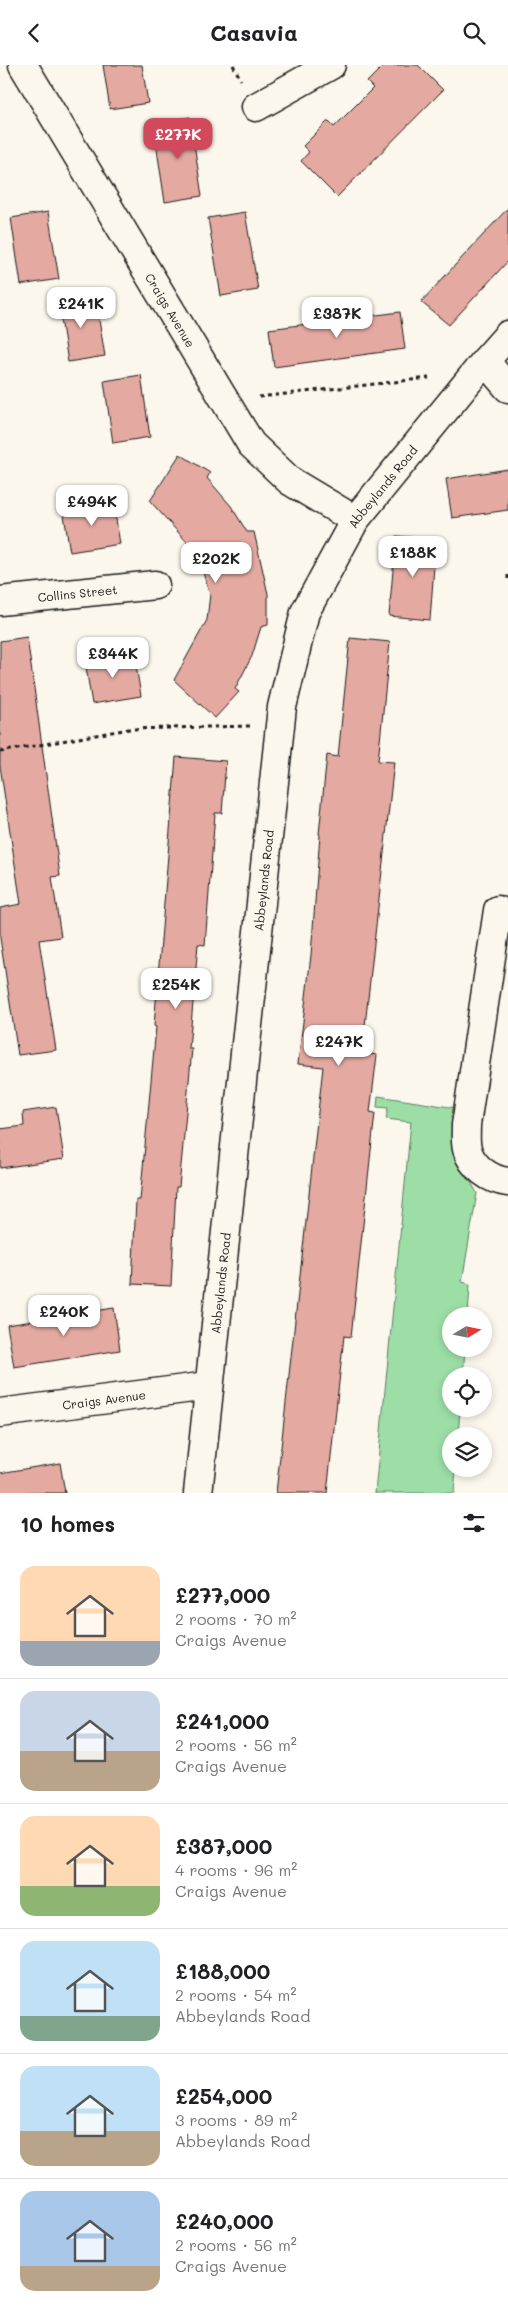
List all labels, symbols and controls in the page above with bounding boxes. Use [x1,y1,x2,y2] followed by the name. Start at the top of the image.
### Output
[210,18,298,47] text: Casavia
[20,19,48,47] icon: back
[460,19,488,47] icon: search
[143,117,213,160] pin: £277K
[154,123,202,144] text: £277K
[142,270,199,350] street label: Craigs Avenue
[46,287,116,329] pin: £241K
[58,292,104,313] text: £241K
[302,297,372,339] pin: £387K
[313,302,361,323] text: £387K
[344,442,421,531] street label: Abbeylands Road
[57,485,127,527] pin: £494K
[67,490,117,511] text: £494K
[378,535,448,578] pin: £188K
[181,541,251,584] pin: £202K
[389,541,437,562] text: £188K
[192,547,240,568] text: £202K
[37,581,118,605] street label: Collins Street
[78,637,148,679] pin: £344K
[88,642,138,663] text: £344K
[250,829,277,932] street label: Abbeylands Road
[141,967,211,1010] pin: £254K
[152,973,200,994] text: £254K
[304,1025,374,1067] pin: £247K
[315,1030,363,1051] text: £247K
[207,1231,234,1335] street label: Abbeylands Road
[29,1295,99,1337] pin: £240K
[39,1300,89,1321] text: £240K
[442,1307,492,1357] north arrow
[442,1307,492,1477] map controls
[442,1367,492,1417] button: locate
[61,1386,147,1413] street label: Craigs Avenue
[442,1427,492,1477] button: layers
[460,1509,488,1537] icon: filters
[20,1510,115,1537] text: 10 homes
[175,1581,270,1608] text: £277,000
[60,1586,120,1646] icon: home
[175,1608,296,1629] text: 2 rooms · 70 m²
[175,1629,287,1650] text: Craigs Avenue
[175,1707,269,1734] text: £241,000
[60,1711,120,1771] icon: home
[175,1734,297,1755] text: 2 rooms · 56 m²
[175,1755,287,1776] text: Craigs Avenue
[175,1832,272,1859] text: £387,000
[60,1836,120,1896] icon: home
[175,1859,297,1880] text: 4 rooms · 96 m²
[175,1880,287,1901] text: Craigs Avenue
[175,1957,270,1984] text: £188,000
[60,1961,120,2021] icon: home
[175,1984,296,2005] text: 2 rooms · 54 m²
[175,2005,310,2026] text: Abbeylands Road
[175,2082,272,2109] text: £254,000
[60,2086,120,2146] icon: home
[175,2109,297,2130] text: 3 rooms · 89 m²
[175,2130,310,2151] text: Abbeylands Road
[175,2207,274,2234] text: £240,000
[60,2211,120,2271] icon: home
[175,2234,297,2255] text: 2 rooms · 56 m²
[175,2255,287,2276] text: Craigs Avenue

